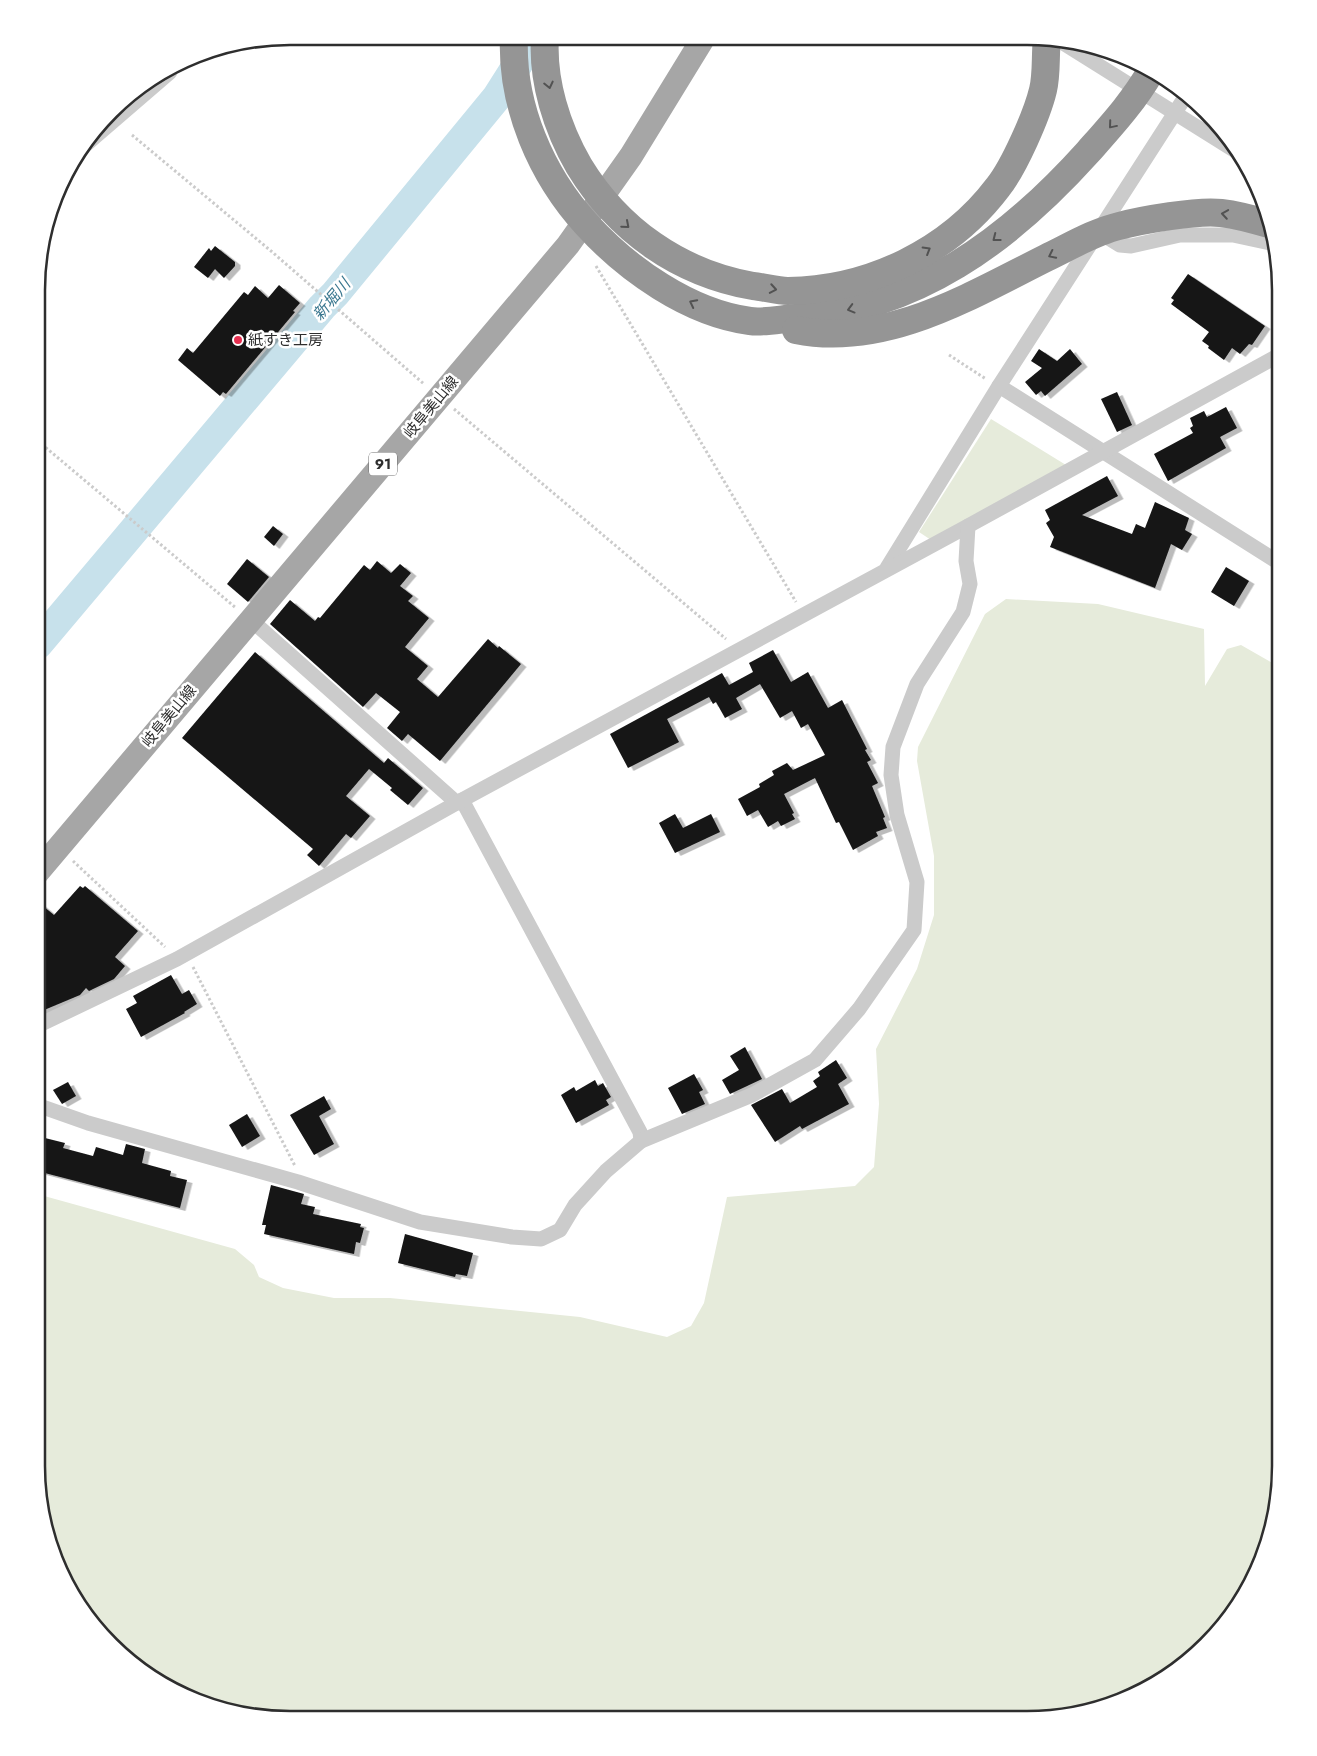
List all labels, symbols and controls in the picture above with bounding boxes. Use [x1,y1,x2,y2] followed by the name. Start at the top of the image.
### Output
[543,81,554,90] one-way arrow
[1109,119,1118,128] one-way arrow
[1220,210,1229,220] one-way arrow
[621,219,630,228] one-way arrow
[993,232,1002,240] one-way arrow
[922,247,931,257] one-way arrow
[1048,249,1057,259] one-way arrow
[307,272,357,325] water label: 新堀川
[768,283,777,293] one-way arrow
[690,299,699,309] one-way arrow
[848,303,856,313] one-way arrow
[248,329,323,351] place label: 紙すき工房
[232,334,244,346] marker: 紙すき工房
[398,371,464,443] street label: 岐阜美山線
[369,452,397,476] road number: 91
[136,680,202,752] street label: 岐阜美山線

